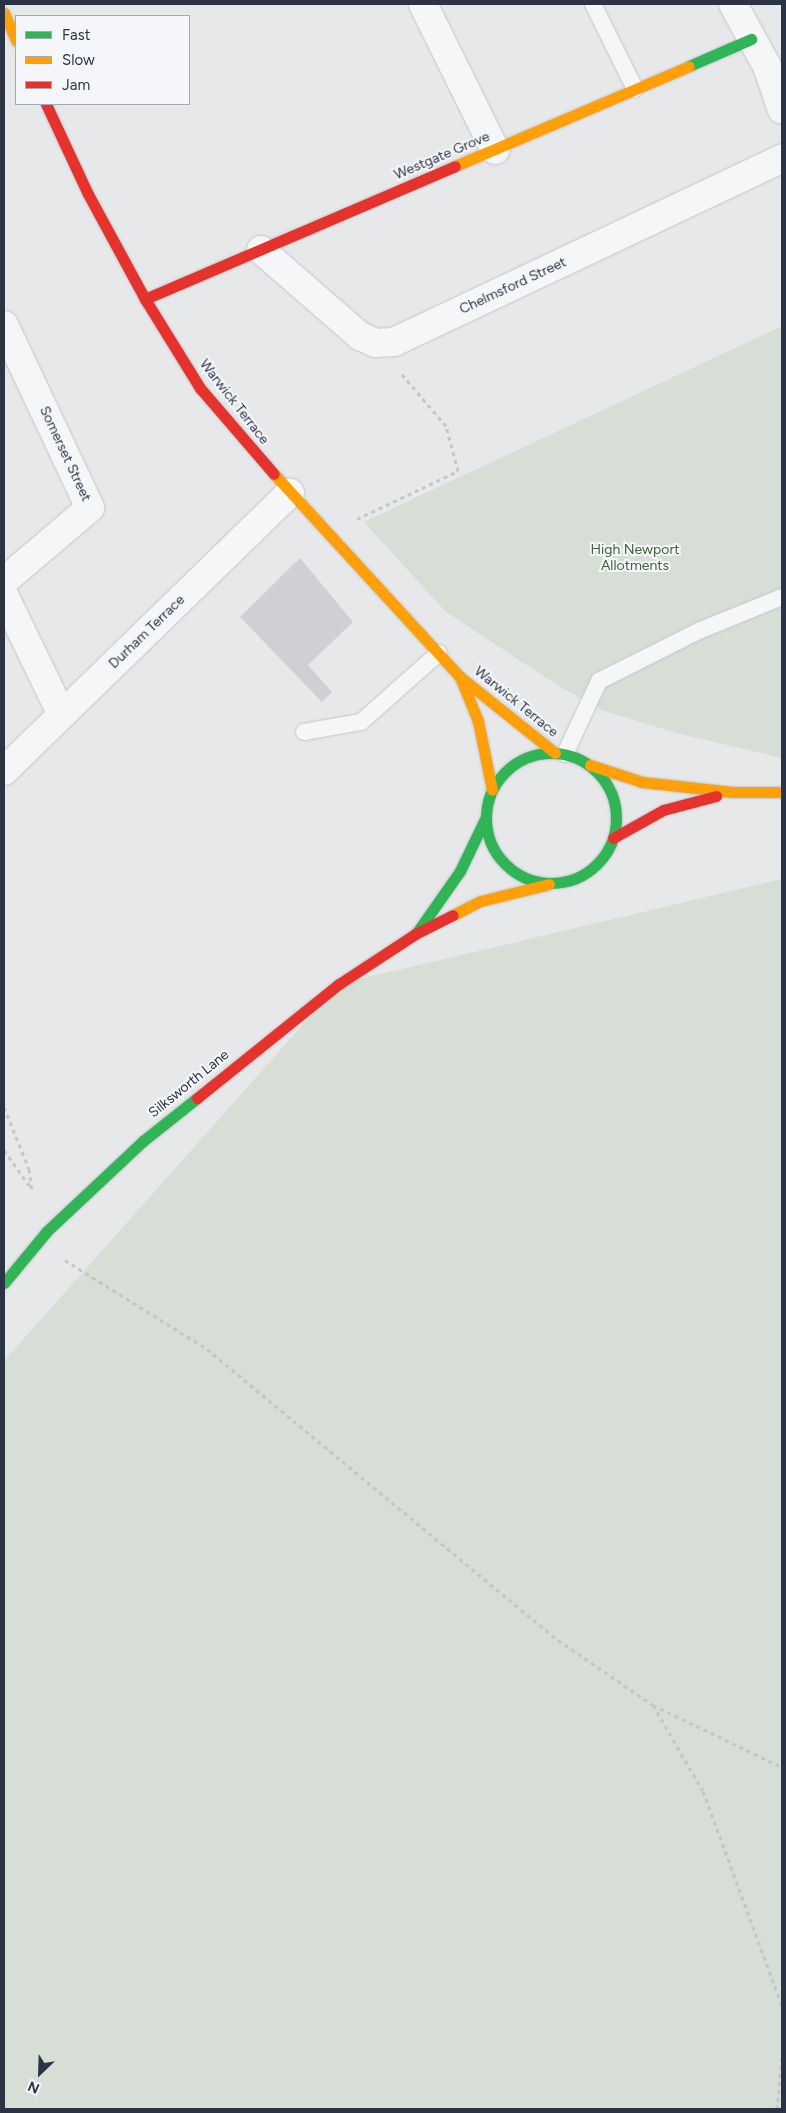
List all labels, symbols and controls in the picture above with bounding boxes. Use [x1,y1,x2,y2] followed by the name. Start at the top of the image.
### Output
[15,15,190,105] legend
[62,26,90,44] text: Fast
[62,51,95,69] text: Slow
[62,76,90,94] text: Jam
[392,128,492,184] street label: Westgate Grove
[457,254,569,318] street label: Chelmsford Street
[196,356,272,448] street label: Warwick Terrace
[36,404,94,504] street label: Somerset Street
[591,542,679,574] park label: High Newport Allotments
[106,592,188,672] street label: Durham Terrace
[471,663,561,741] street label: Warwick Terrace
[146,1047,232,1121] street label: Silksworth Lane
[15,2048,65,2098] north arrow
[25,2077,42,2097] text: N

